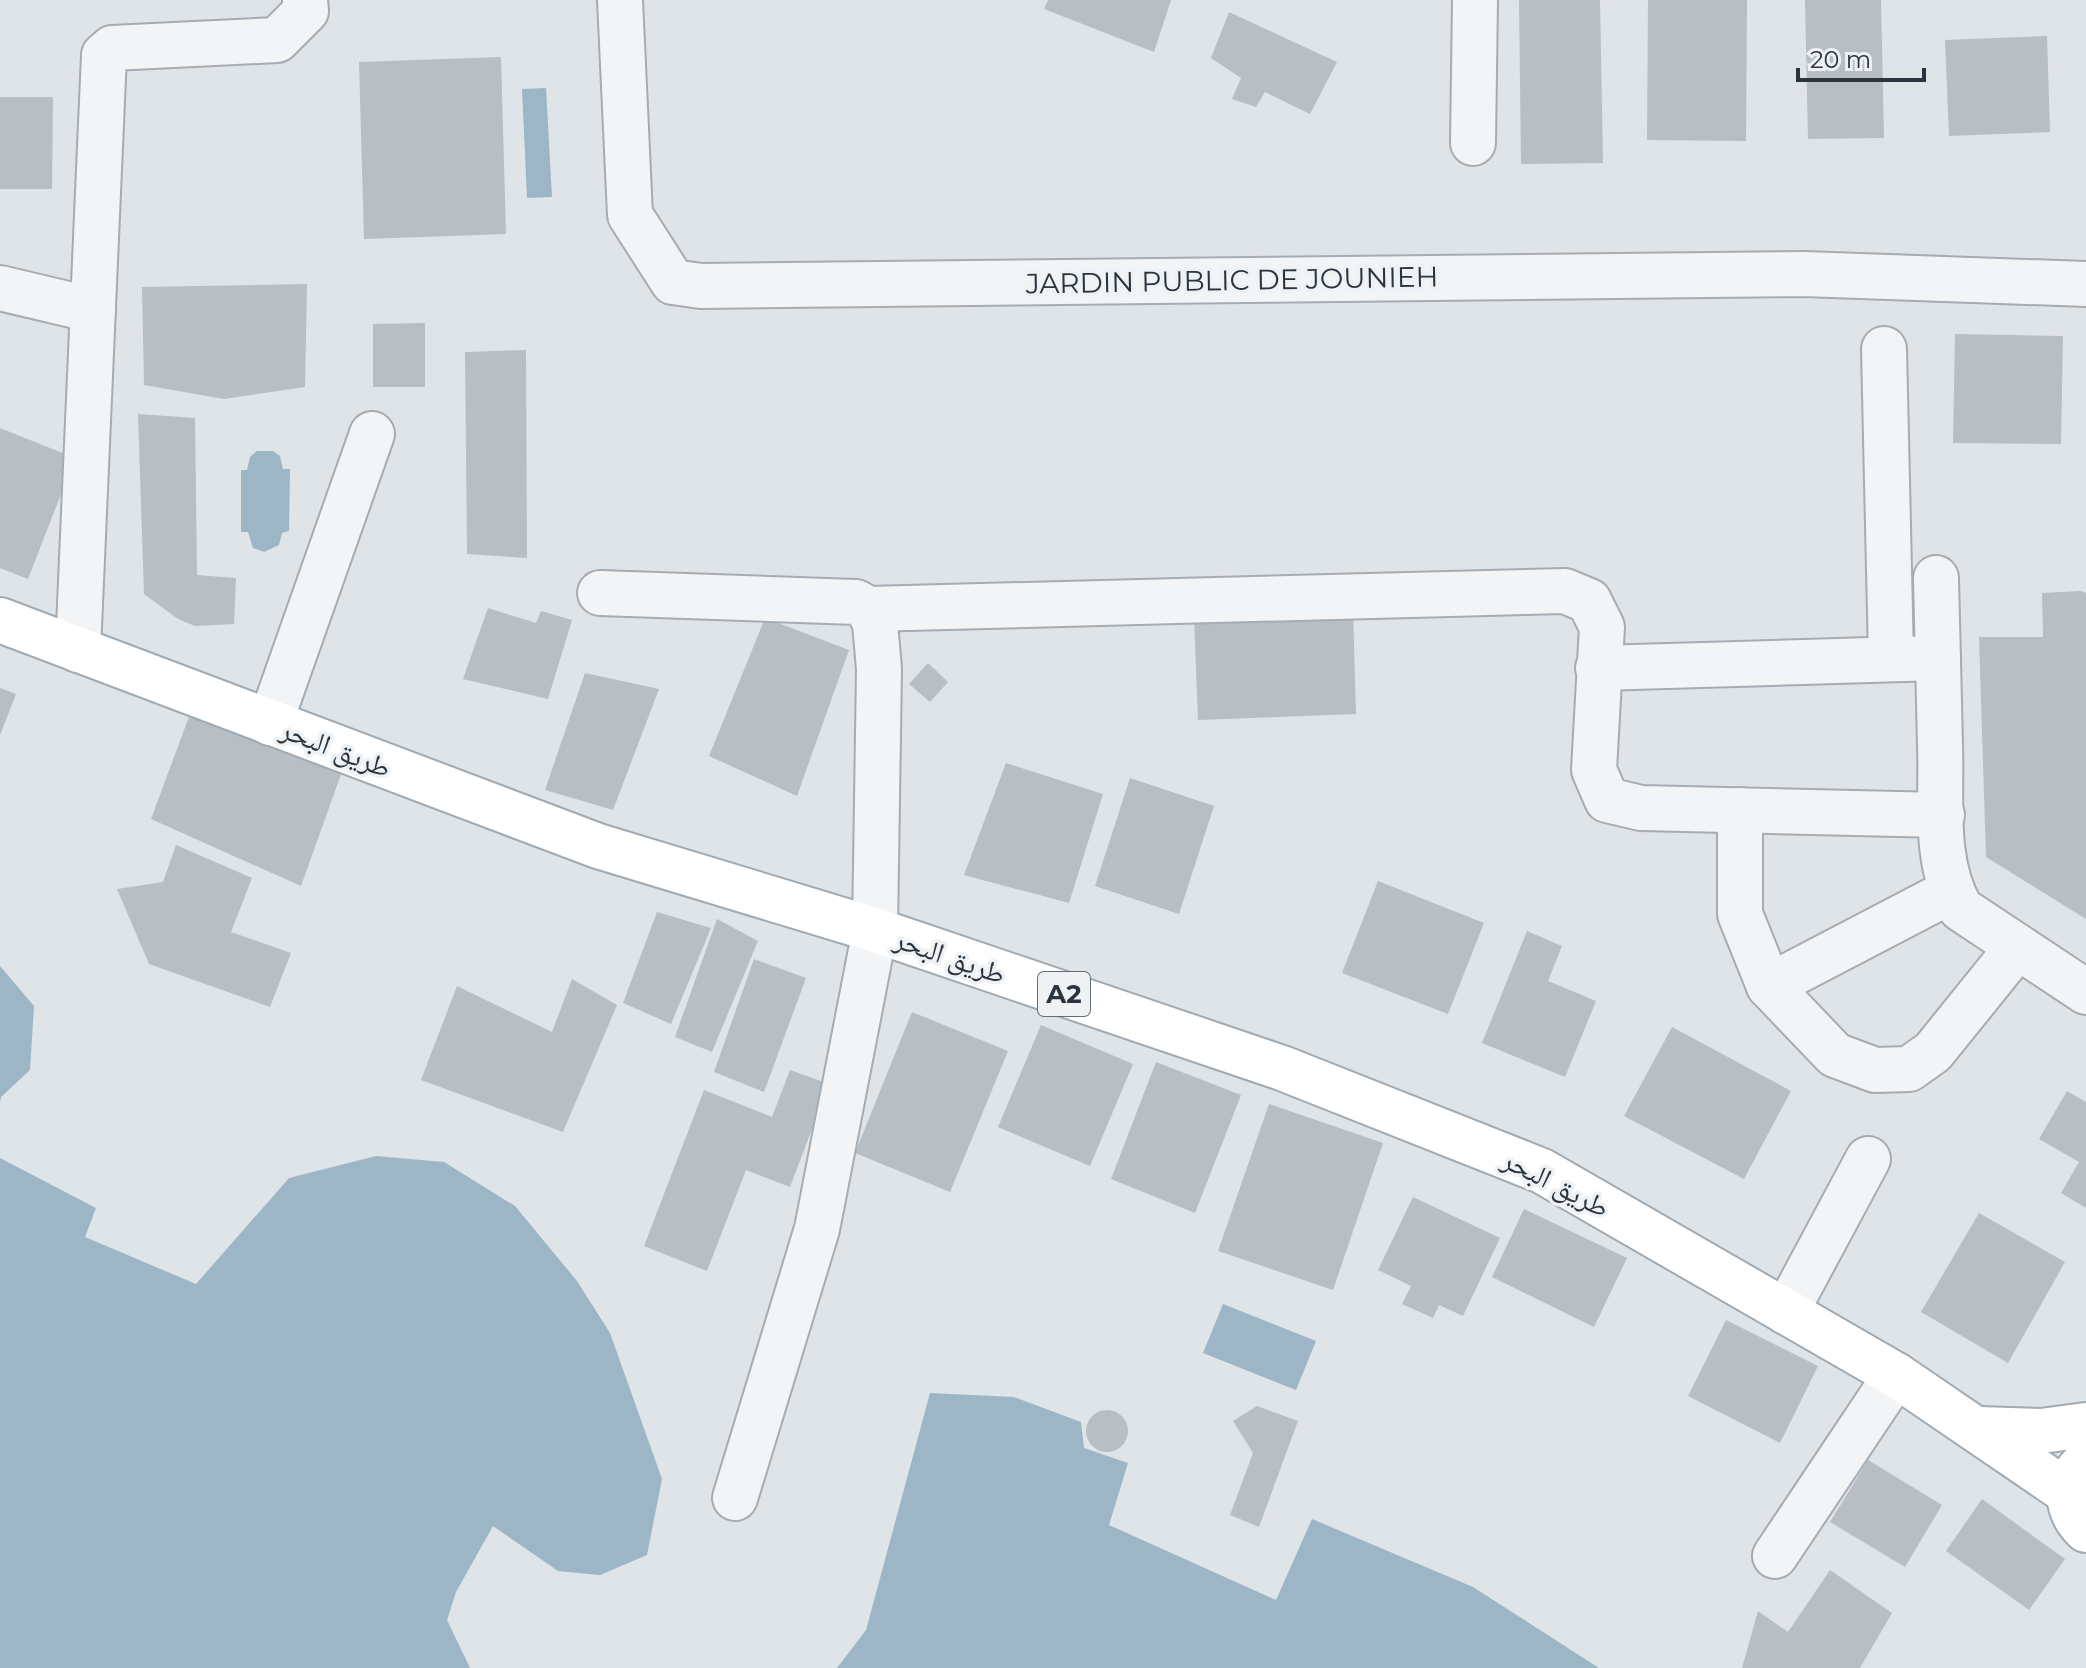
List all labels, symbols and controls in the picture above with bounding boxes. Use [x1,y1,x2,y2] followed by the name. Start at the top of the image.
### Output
[1798,32,1924,82] scale bar
[1810,45,1871,74] text: 20 m
[1024,259,1439,301] street label: JARDIN PUBLIC DE JOUNIEH
[275,711,396,785] street label: طريق البحر
[889,921,1010,992] street label: طريق البحر
[1038,972,1090,1016] road number: A2
[1496,1141,1615,1225] street label: طريق البحر

